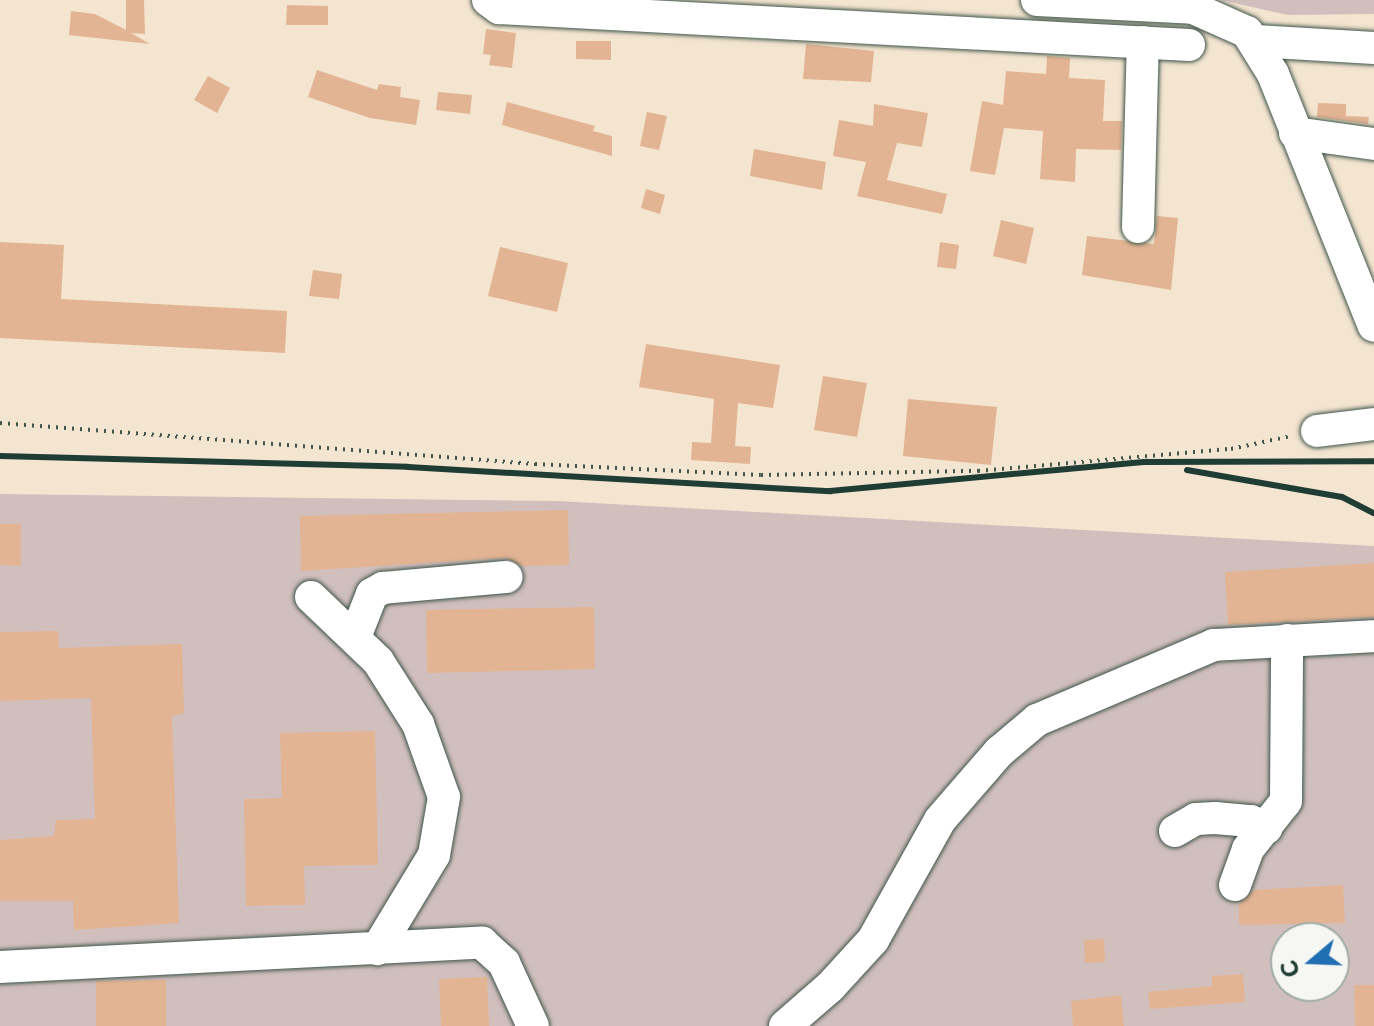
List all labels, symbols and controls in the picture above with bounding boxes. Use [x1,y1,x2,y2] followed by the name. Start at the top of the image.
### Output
[1270,922,1350,1002] north arrow
[1270,956,1307,983] text: С

